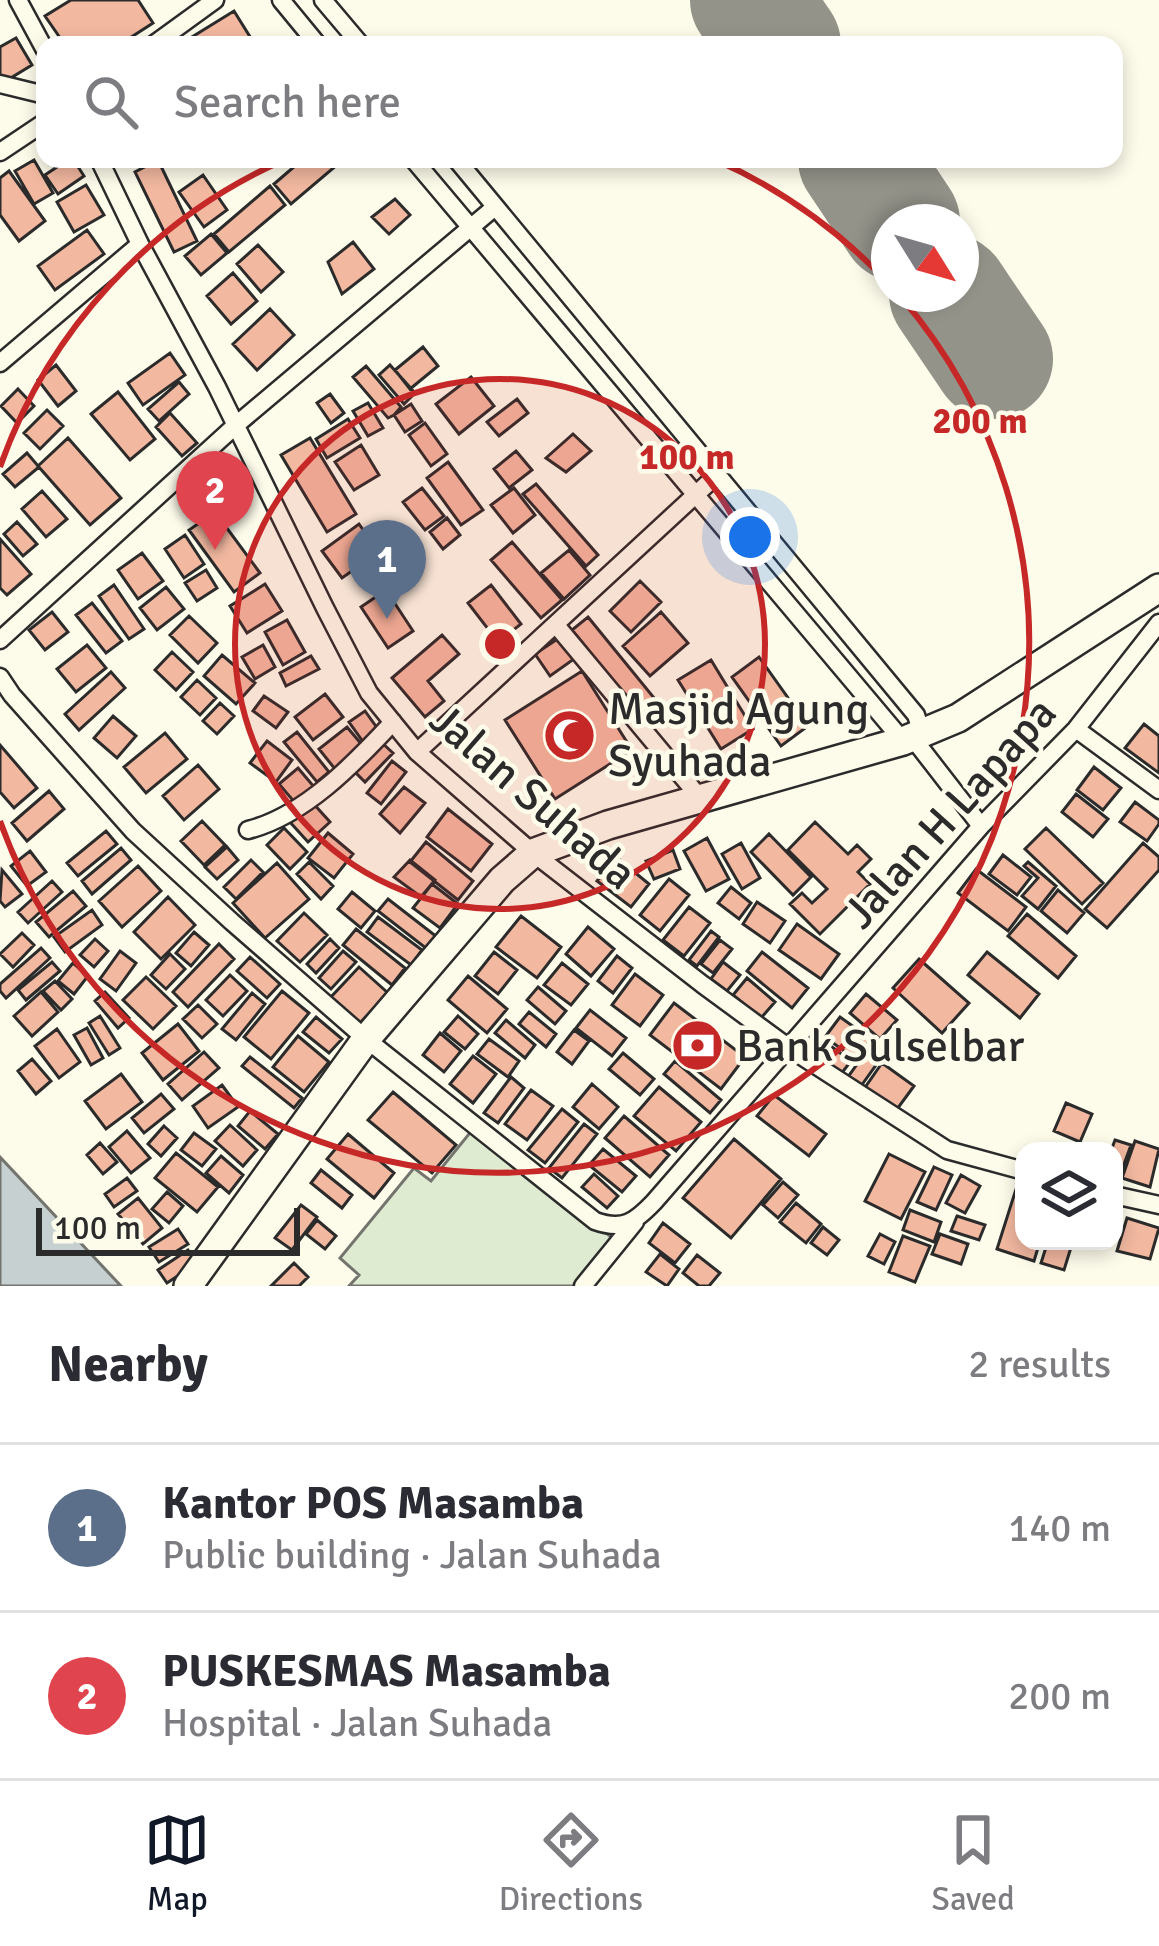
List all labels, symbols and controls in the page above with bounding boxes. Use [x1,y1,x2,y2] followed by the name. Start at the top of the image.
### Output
[36,36,1123,168] search box
[78,69,144,135] icon: search
[174,75,401,130] text: Search here
[871,204,979,312] north arrow
[932,399,1028,444] text: 200 m
[639,435,735,480] text: 100 m
[176,451,254,550] pin: 2
[720,507,780,567] your location
[348,520,426,619] pin: 1
[479,623,521,665] centre of rings
[608,682,869,789] place label: Masjid Agung Syuhada
[832,686,1068,940] street label: Jalan H Lapapa
[418,692,648,902] street label: Jalan Suhada
[541,707,597,763] mosque icon: Masjid Agung Syuhada
[669,1018,725,1074] bank icon: Bank Sulselbar
[736,1019,1025,1074] place label: Bank Sulselbar
[1015,1142,1123,1250] map controls
[1015,1142,1123,1250] button: layers
[36,1202,300,1255] scale bar
[54,1208,141,1249] text: 100 m
[48,1333,208,1396] text: Nearby
[968,1340,1111,1388] text: 2 results
[162,1476,584,1531] text: Kantor POS Masamba
[76,1504,98,1552] text: 1
[1008,1504,1111,1552] text: 140 m
[162,1531,662,1579] text: Public building · Jalan Suhada
[162,1644,611,1699] text: PUSKESMAS Masamba
[76,1672,98,1720] text: 2
[1008,1672,1111,1720] text: 200 m
[162,1699,552,1747] text: Hospital · Jalan Suhada
[144,1807,210,1920] tab: Map
[499,1807,643,1920] tab: Directions
[932,1807,1015,1920] tab: Saved

